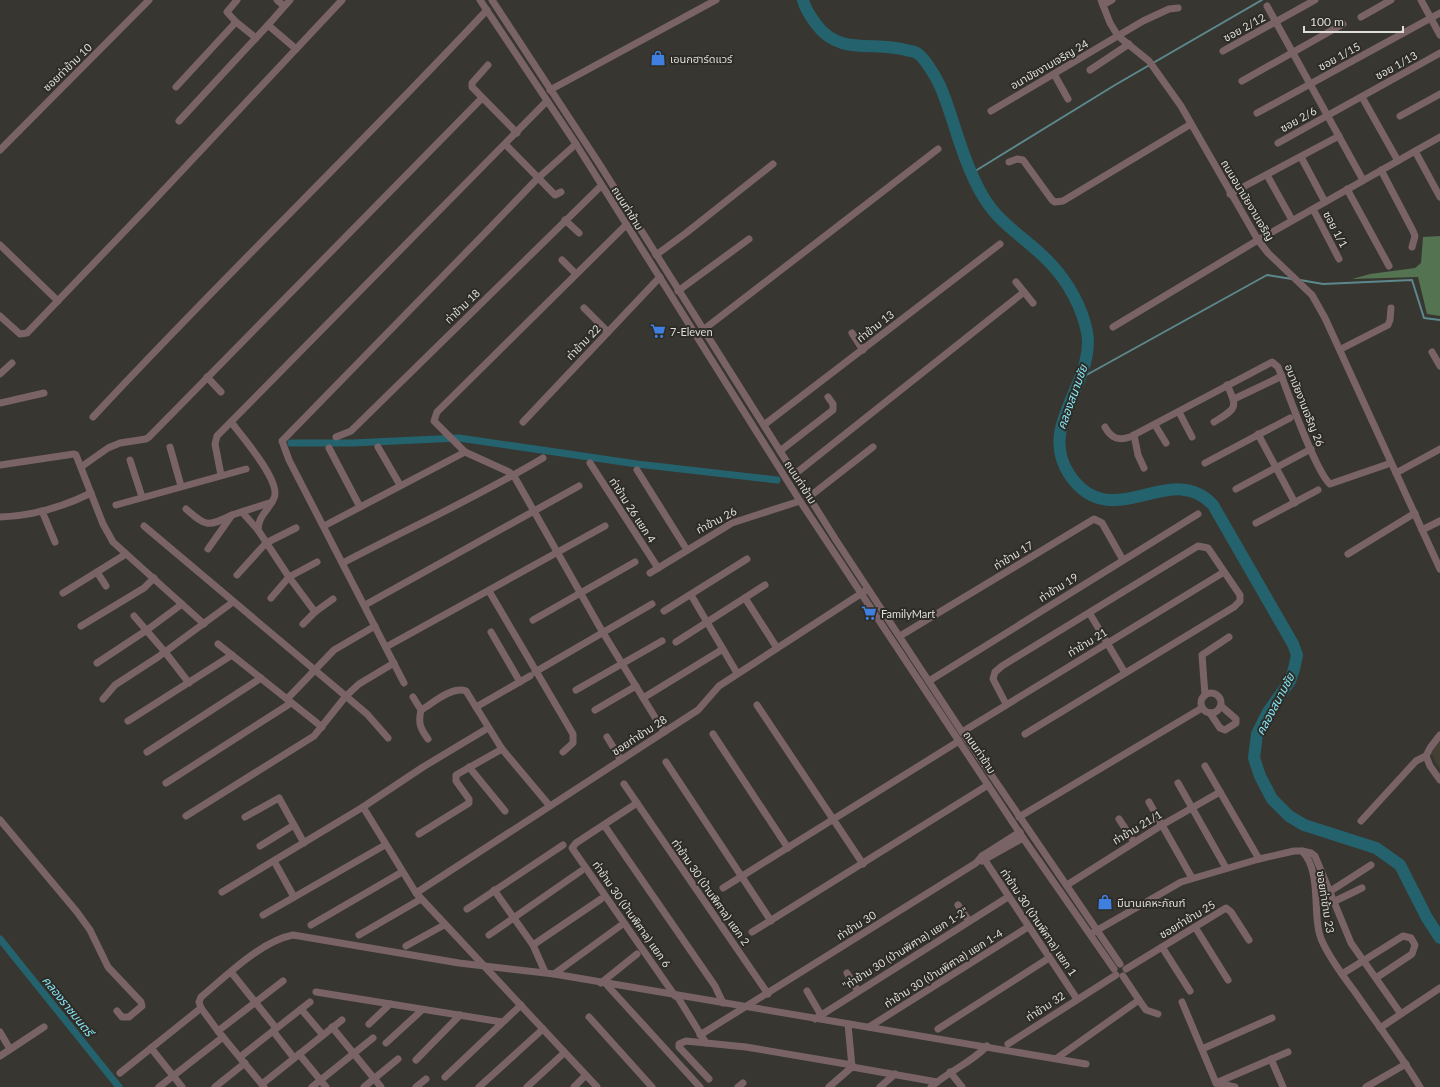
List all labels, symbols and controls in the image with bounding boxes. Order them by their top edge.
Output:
scale bar [1304,8,1403,34]
street label: ซอย 2/12 [1221,10,1267,44]
text: 100 m [1310,14,1344,29]
street label: อนามัยงามเจริญ 24 [1008,36,1091,92]
street label: ซอย 1/15 [1316,39,1362,73]
street label: ซอยท่าข้าม 10 [40,40,95,94]
street label: ซอย 1/13 [1373,48,1419,82]
shop icon: เอนกฮาร์ดแวร์ [649,49,667,67]
place label: เอนกฮาร์ดแวร์ [670,52,733,65]
street label: ซอย 2/6 [1278,104,1318,134]
street label: ถนนอนามัยงามเจริญ [1219,157,1277,243]
street label: ถนนท่าข้าม [610,184,646,232]
street label: ซอย 1/1 [1321,209,1351,249]
street label: ท่าข้าม 18 [442,286,482,326]
street label: ท่าข้าม 13 [854,307,896,345]
street label: ท่าข้าม 22 [563,322,603,362]
supermarket icon: 7-Eleven [649,322,667,340]
place label: 7-Eleven [670,325,713,338]
water label: คลองสนามชัย [1053,362,1091,431]
street label: อนามัยงามเจริญ 26 [1283,362,1327,448]
street label: ถนนท่าข้าม [782,458,820,506]
street label: ท่าข้าม 26 แยก 4 [607,475,659,546]
street label: ท่าข้าม 26 [694,504,738,536]
street label: ท่าข้าม 17 [991,538,1035,572]
street label: ท่าข้าม 19 [1036,570,1080,604]
supermarket icon: FamilyMart [860,604,878,622]
place label: FamilyMart [881,607,935,620]
street label: ท่าข้าม 21 [1065,625,1109,659]
water label: คลองสนามชัย [1252,670,1298,737]
street label: ซอยท่าข้าม 28 [609,712,669,758]
street label: ถนนท่าข้าม [961,728,999,776]
street label: ท่าข้าม 21/1 [1110,807,1164,847]
street label: ท่าข้าม 30 (บ้านพิศาล) แยก 2 [669,836,753,948]
street label: ท่าข้าม 30 (บ้านพิศาล) แยก 6 [590,858,674,970]
street label: ท่าข้าม 30 (บ้านพิศาล) แยก 1 [998,866,1080,978]
street label: ซอยท่าข้าม 23 [1315,870,1337,934]
shop icon: มีนานเคหะภัณฑ์ [1096,893,1114,911]
place label: มีนานเคหะภัณฑ์ [1117,896,1185,909]
street label: ซอยท่าข้าม 25 [1157,897,1217,941]
street label: "ท่าข้าม 30 (บ้านพิศาล) แยก 1-2" [840,904,970,992]
street label: ท่าข้าม 30 [834,908,879,942]
street label: ท่าข้าม 30 (บ้านพิศาล) แยก 1-4 [881,926,1005,1010]
water label: คลองราชมนตรี [39,973,98,1041]
street label: ท่าข้าม 32 [1023,989,1067,1023]

